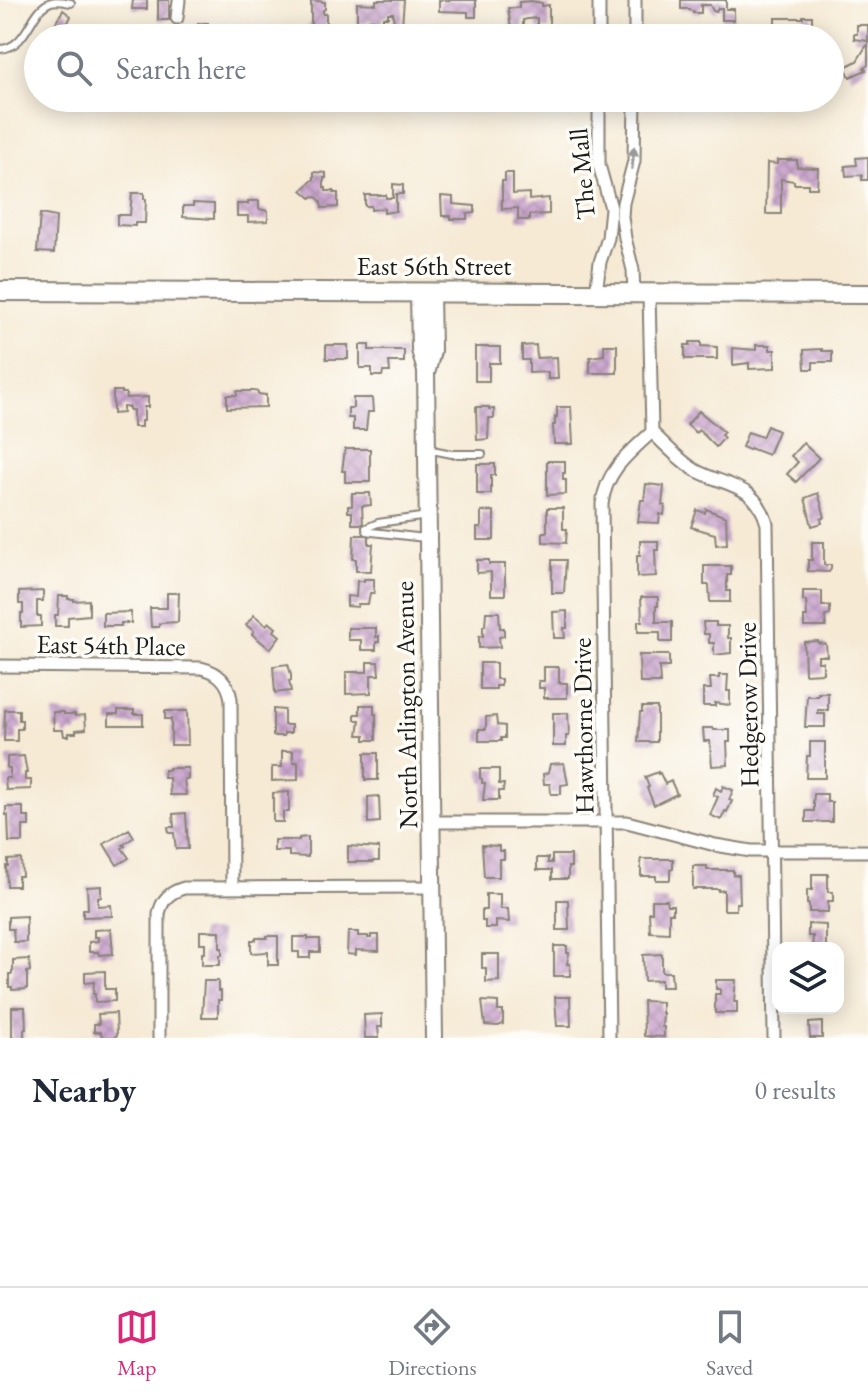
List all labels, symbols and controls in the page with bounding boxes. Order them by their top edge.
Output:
search box [24,24,844,112]
icon: search [52,46,96,90]
text: Search here [116,49,246,88]
street label: The Mall [561,127,603,221]
one-way arrow [627,145,640,170]
street label: East 56th Street [357,249,512,283]
street label: North Arlington Avenue [387,581,425,829]
street label: Hedgerow Drive [730,622,766,788]
street label: East 54th Place [36,627,186,663]
street label: Hawthorne Drive [564,637,602,815]
map controls [772,942,844,1014]
button: layers [772,942,844,1014]
text: Nearby [32,1068,136,1112]
text: 0 results [755,1073,836,1107]
tab: Map [115,1305,159,1382]
tab: Directions [388,1305,477,1382]
tab: Saved [706,1305,753,1382]

